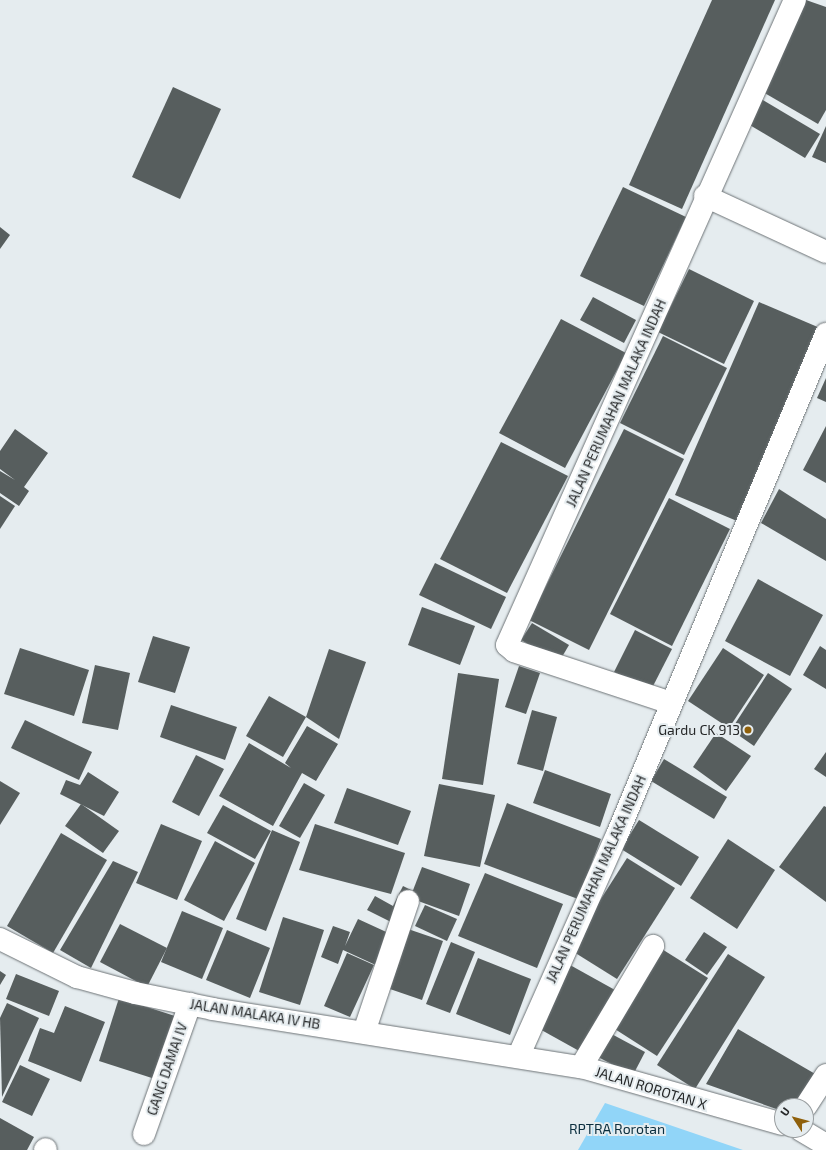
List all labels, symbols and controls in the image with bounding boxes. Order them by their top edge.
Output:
street label: JALAN PERUMAHAN MALAKA INDAH [562,296,670,510]
place label: Gardu CK 913 [658,722,740,738]
marker: Gardu CK 913 [743,725,753,735]
street label: JALAN PERUMAHAN MALAKA INDAH [542,772,650,986]
street label: JALAN MALAKA IV HB [188,995,322,1033]
street label: GANG DAMAI IV [143,1020,191,1118]
street label: JALAN ROROTAN X [593,1063,709,1113]
north arrow [774,1098,814,1138]
text: U [777,1104,792,1118]
park label: RPTRA Rorotan [569,1121,665,1137]

